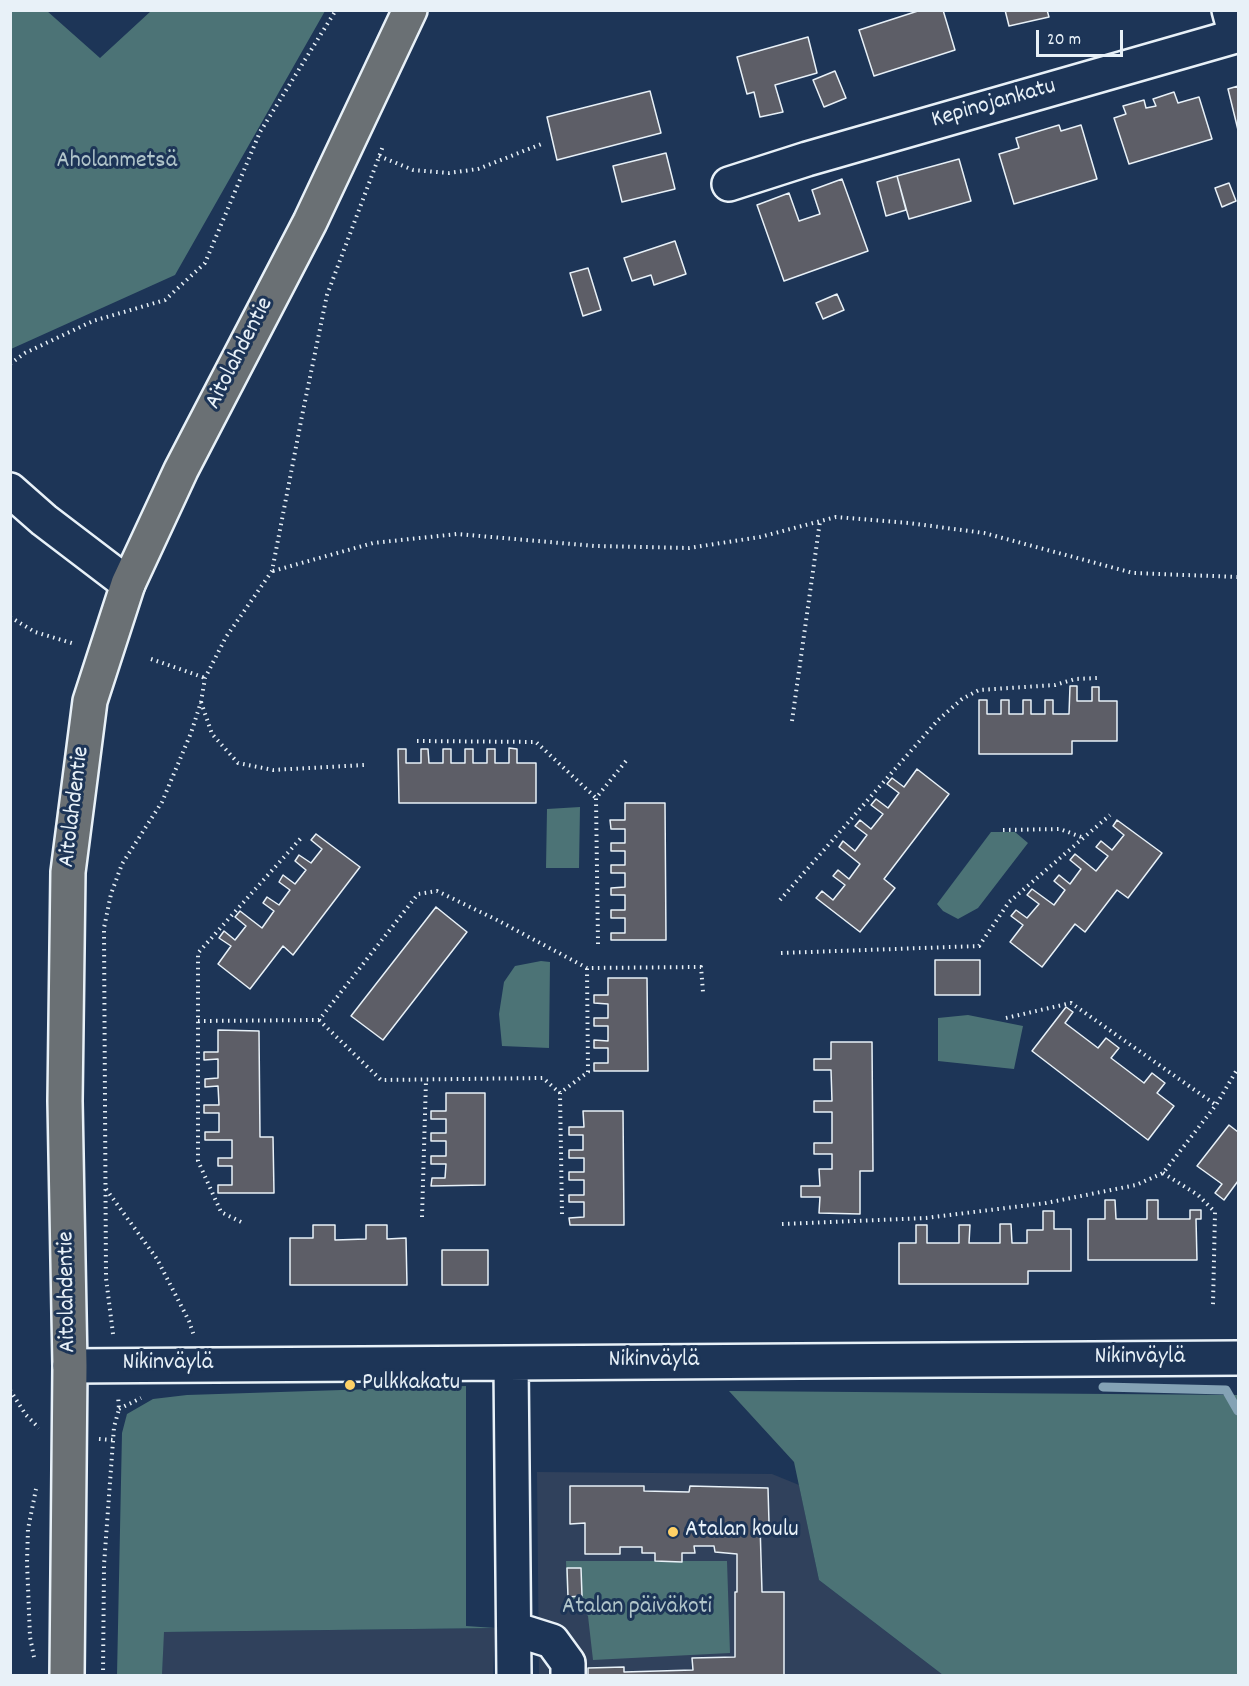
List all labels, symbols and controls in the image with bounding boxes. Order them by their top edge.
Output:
scale bar [1039,18,1126,56]
text: 20 m [1047,28,1081,53]
street label: Kepinojankatu [929,74,1059,136]
park label: Aholanmetsä [57,149,177,177]
street label: Aitolahdentie [201,293,281,415]
street label: Aitolahdentie [54,745,98,869]
street label: Aitolahdentie [54,1231,84,1353]
street label: Nikinväylä [1095,1345,1185,1373]
street label: Nikinväylä [609,1348,699,1376]
street label: Nikinväylä [123,1351,213,1379]
place label: Pulkkakatu [362,1371,460,1399]
marker: Pulkkakatu [343,1378,357,1392]
place label: Atalan koulu [685,1518,799,1546]
marker: Atalan koulu [666,1525,680,1539]
park label: Atalan päiväkoti [562,1595,712,1623]

